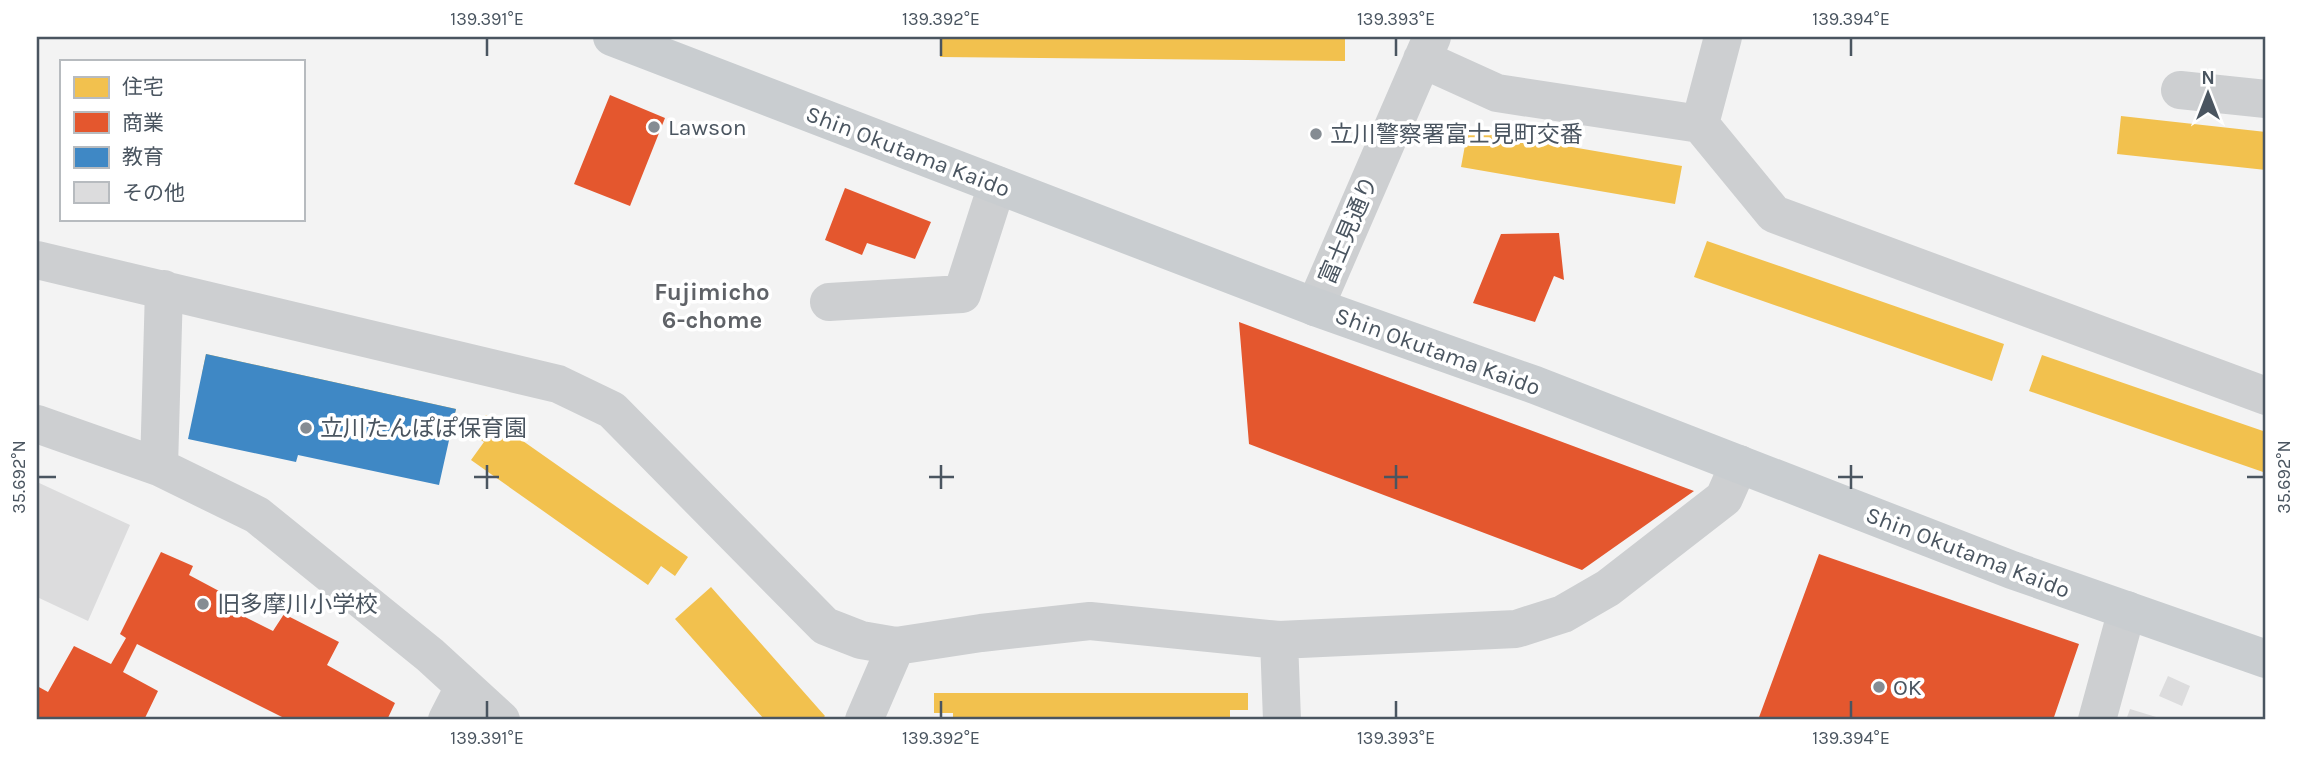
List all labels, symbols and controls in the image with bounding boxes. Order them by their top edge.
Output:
text: 139.391°E [450,8,524,30]
text: 139.392°E [902,8,980,30]
text: 139.393°E [1357,8,1435,30]
text: 139.394°E [1812,8,1890,30]
legend [60,60,304,220]
north arrow [2174,60,2244,130]
text: N [2201,67,2215,89]
text: 住宅 [122,75,164,99]
street label: Shin Okutama Kaido [802,100,1014,203]
text: 商業 [122,111,164,135]
place label: Lawson [668,114,747,141]
marker: Lawson [646,119,662,135]
place label: 立川警察署富士見町交番 [1330,121,1583,148]
marker: 立川警察署富士見町交番 [1308,126,1324,142]
text: 教育 [122,145,164,169]
street label: 富士見通り [1314,172,1383,288]
text: その他 [122,181,185,205]
district label: Fujimicho 6-chome [654,278,770,334]
street label: Shin Okutama Kaido [1332,302,1544,401]
place label: 立川たんぽぽ保育園 [320,415,527,442]
marker: 立川たんぽぽ保育園 [298,420,314,436]
text: 35.692°N [8,440,30,514]
text: 35.692°N [2273,440,2295,514]
street label: Shin Okutama Kaido [1862,501,2074,604]
place label: 旧多摩川小学校 [217,591,378,618]
marker: 旧多摩川小学校 [195,596,211,612]
place label: OK [1893,674,1922,701]
marker: OK [1871,679,1887,695]
text: 139.391°E [450,727,524,749]
text: 139.392°E [902,727,980,749]
text: 139.393°E [1357,727,1435,749]
text: 139.394°E [1812,727,1890,749]

